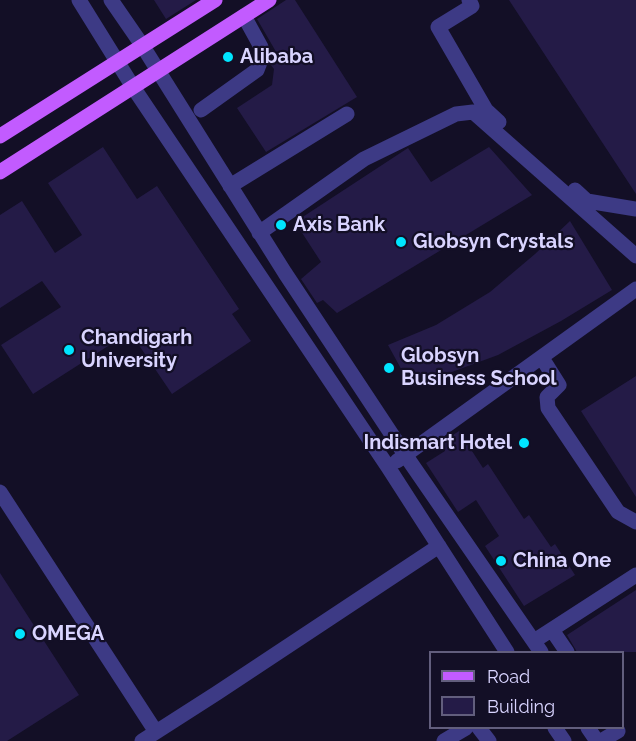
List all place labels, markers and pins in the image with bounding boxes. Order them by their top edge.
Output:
place label: Alibaba [240,45,313,69]
marker: Alibaba [221,50,235,64]
place label: Axis Bank [293,213,385,237]
marker: Axis Bank [274,218,288,232]
place label: Globsyn Crystals [413,230,574,254]
marker: Globsyn Crystals [394,235,408,249]
place label: Chandigarh University [81,326,192,373]
marker: Chandigarh University [62,343,76,357]
place label: Globsyn Business School [401,344,557,391]
marker: Globsyn Business School [382,361,396,375]
place label: Indismart Hotel [363,431,512,455]
marker: Indismart Hotel [517,436,531,450]
place label: China One [513,549,611,573]
marker: China One [494,554,508,568]
place label: OMEGA [32,622,104,646]
marker: OMEGA [13,627,27,641]

